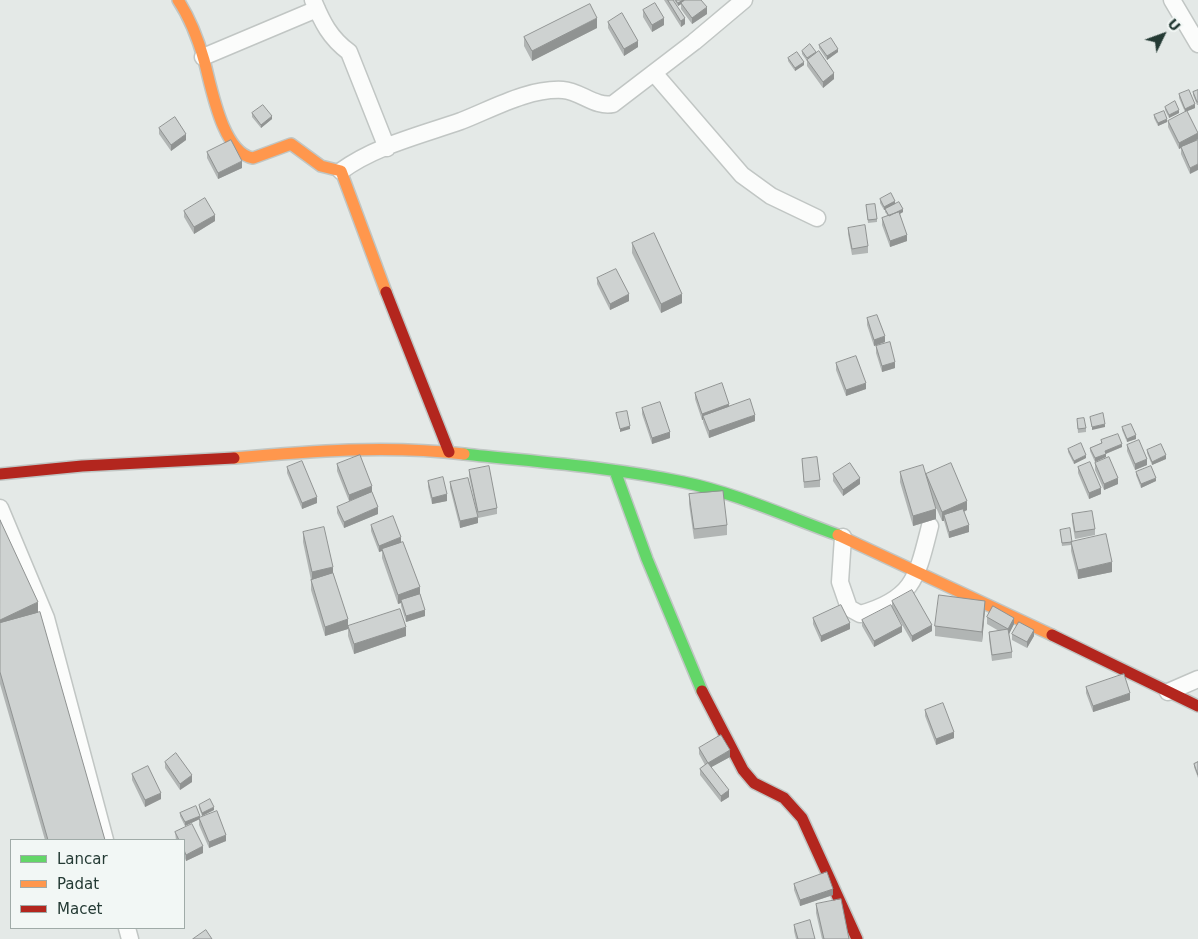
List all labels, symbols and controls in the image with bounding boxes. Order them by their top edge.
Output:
north arrow [1138,10,1188,60]
text: U [1164,15,1184,35]
legend [10,839,185,929]
text: Lancar [57,850,108,868]
text: Padat [57,875,99,893]
text: Macet [57,900,103,918]

